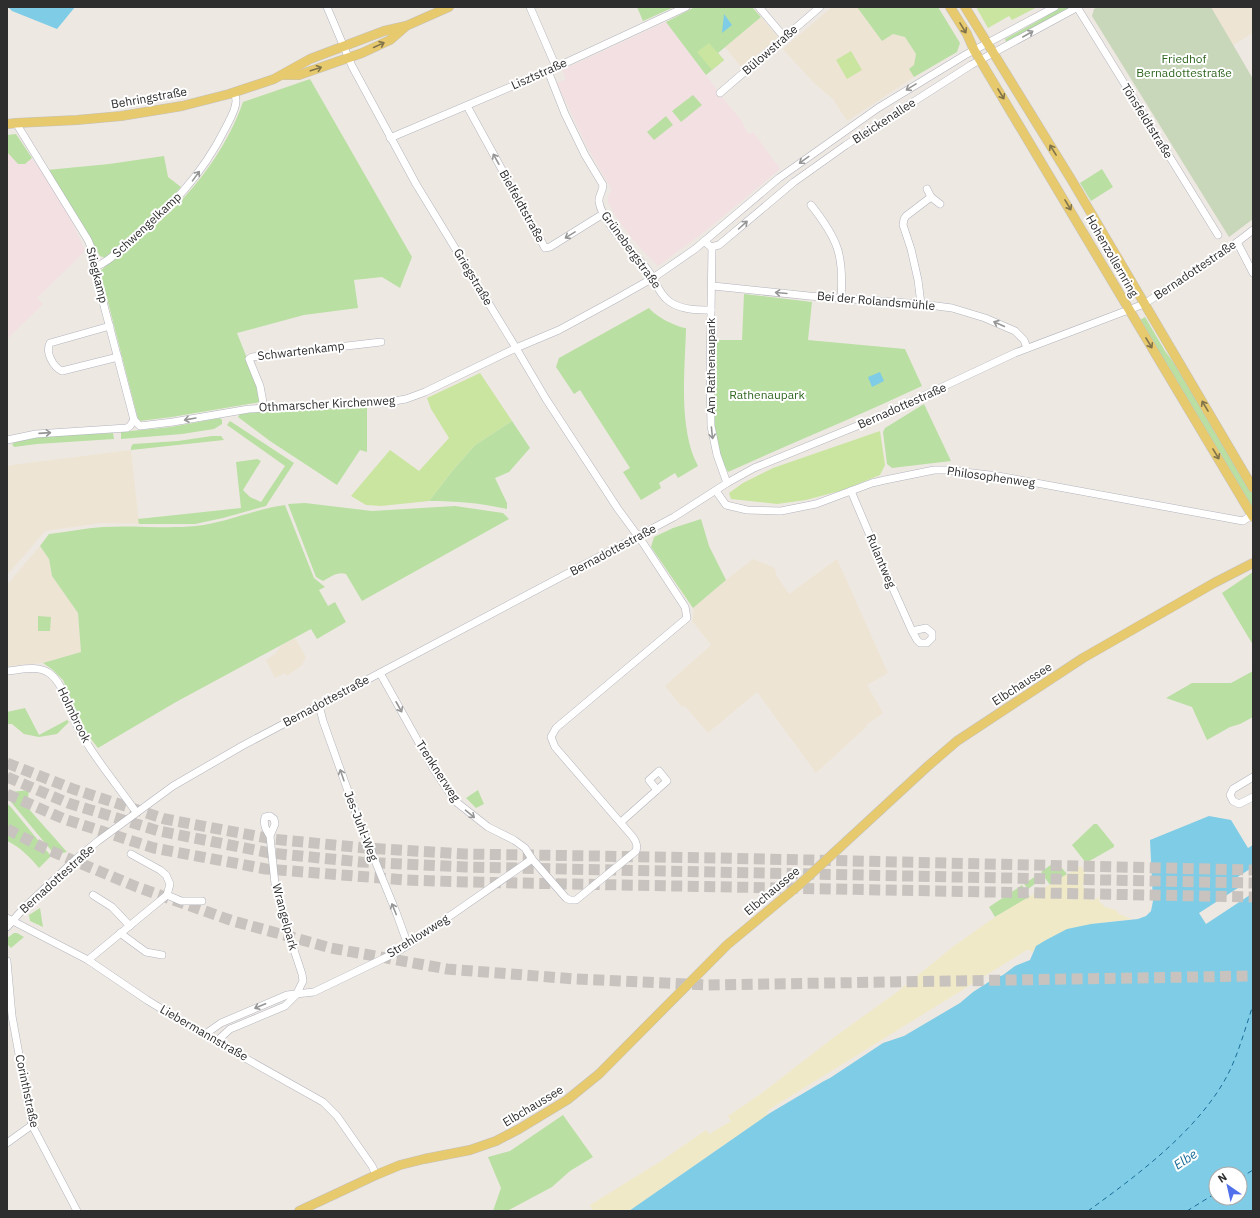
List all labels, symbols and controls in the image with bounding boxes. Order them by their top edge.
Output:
street label: Bülowstraße [739,21,801,78]
one-way arrow [960,22,968,34]
one-way arrow [1022,30,1034,38]
one-way arrow [373,41,385,49]
park label: Friedhof Bernadottestraße [1136,51,1232,80]
street label: Lisztstraße [509,54,569,93]
one-way arrow [309,65,322,72]
street label: Tönsfeldtstraße [1118,81,1177,161]
street label: Behringstraße [110,83,188,112]
one-way arrow [905,84,917,92]
one-way arrow [997,88,1005,100]
street label: Bleickenallee [849,94,918,147]
one-way arrow [1048,144,1056,156]
one-way arrow [492,153,500,165]
one-way arrow [798,156,809,164]
street label: Bielfeldtstraße [496,167,549,245]
one-way arrow [192,171,200,182]
street label: Schwengelkamp [109,189,184,260]
one-way arrow [1064,199,1072,211]
street label: Grünebergstraße [598,208,665,292]
street label: Hohenzollernring [1083,212,1142,300]
one-way arrow [738,220,748,229]
one-way arrow [564,231,576,239]
street label: Bernadottestraße [1151,236,1239,303]
street label: Stiegkamp [83,245,112,304]
street label: Griegstraße [451,246,496,308]
street label: Bei der Rolandsmühle [816,288,936,313]
one-way arrow [775,289,788,297]
street label: Am Rathenaupark [703,317,718,414]
one-way arrow [993,320,1005,327]
one-way arrow [1146,337,1154,349]
street label: Schwartenkamp [257,338,345,363]
street label: Bernadottestraße [855,379,949,432]
park label: Rathenaupark [729,387,806,402]
street label: Othmarscher Kirchenweg [258,392,396,415]
one-way arrow [1200,400,1208,412]
one-way arrow [184,415,197,423]
one-way arrow [708,426,716,439]
one-way arrow [38,430,51,437]
one-way arrow [1212,448,1220,460]
street label: Philosophenweg [946,463,1037,490]
street label: Bernadottestraße [567,520,659,579]
street label: Rulantweg [863,532,900,591]
street label: Elbchaussee [989,659,1055,708]
street label: Bernadottestraße [280,671,372,730]
street label: Holmbrook [55,685,95,746]
one-way arrow [395,701,403,713]
street label: Trenknerweg [413,737,464,805]
one-way arrow [338,768,345,781]
street label: Jes-Juhl-Weg [341,789,382,864]
one-way arrow [465,810,476,819]
street label: Bernadottestraße [16,841,98,916]
street label: Elbchaussee [741,863,803,918]
street label: Wrangelpark [269,882,302,952]
one-way arrow [390,903,398,915]
street label: Strehlowweg [384,910,452,961]
street label: Liebermannstraße [158,1001,251,1064]
one-way arrow [254,1003,266,1011]
street label: Corinthstraße [12,1053,43,1129]
street label: Elbchaussee [500,1081,566,1130]
water label: Elbe [1170,1145,1201,1173]
north arrow [1208,1166,1248,1206]
text: N [1215,1170,1230,1186]

